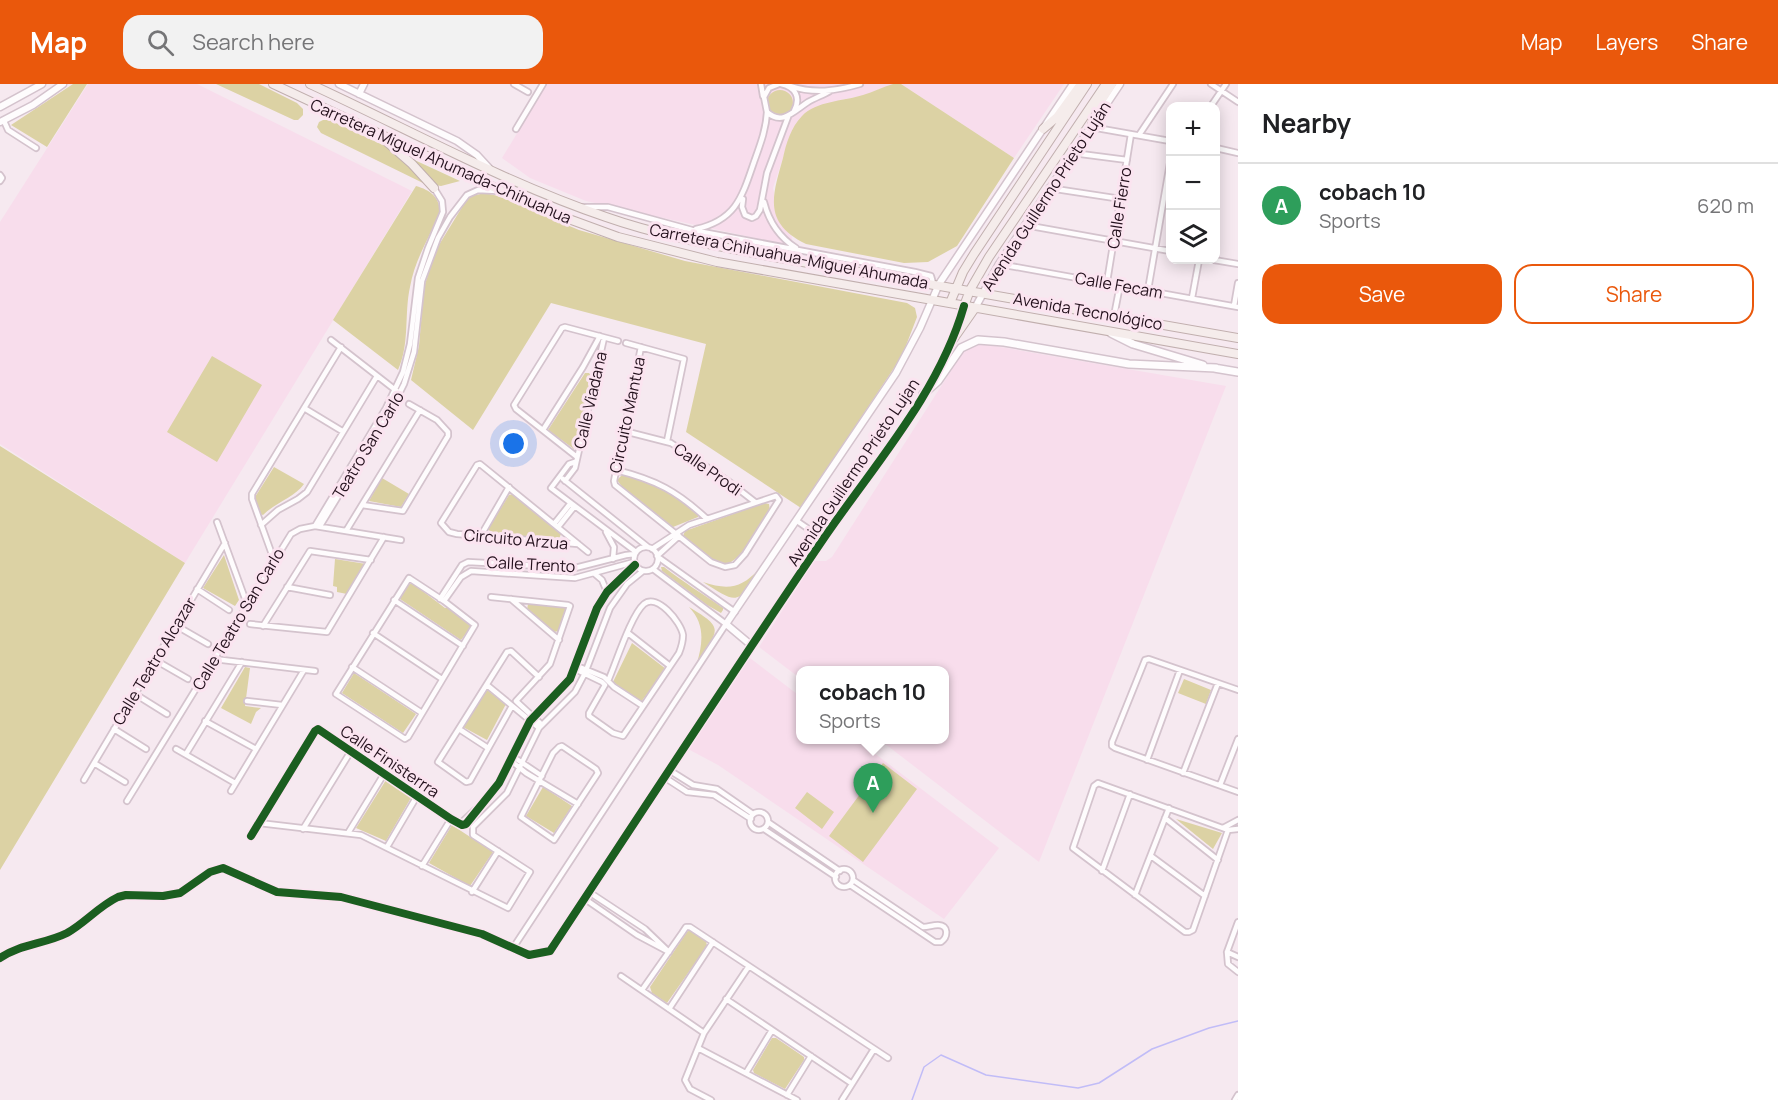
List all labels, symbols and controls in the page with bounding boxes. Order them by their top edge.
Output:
search box [123,15,543,69]
text: Map [30,23,87,61]
icon: search [144,26,177,59]
text: Search here [192,27,315,57]
text: Map [1521,28,1562,56]
text: Layers [1595,28,1658,56]
text: Share [1691,28,1748,56]
street label: Carretera Miguel Ahumada-Chihuahua [307,93,575,229]
street label: Avenida Guillermo Prieto Luján [976,97,1116,295]
map controls [1166,102,1220,264]
button: + [1166,102,1220,156]
text: Nearby [1262,105,1351,141]
button: − [1166,156,1220,210]
street label: Calle Fierro [1102,166,1136,250]
text: cobach 10 [1319,177,1426,207]
text: A [1275,192,1288,219]
text: 620 m [1697,192,1754,219]
text: Sports [1319,207,1381,234]
button: layers [1166,210,1220,264]
street label: Carretera Chihuahua-Miguel Ahumada [648,218,930,294]
button: Save [1262,264,1502,324]
button: Share [1514,264,1754,324]
street label: Calle Fecam [1073,266,1165,304]
street label: Avenida Tecnológico [1012,287,1164,335]
street label: Calle Viadana [568,349,612,451]
street label: Circuito Mantua [604,355,650,475]
street label: Avenida Guillermo Prieto Lujan [782,374,924,570]
street label: Teatro San Carlo [327,387,409,503]
your location [499,429,528,458]
street label: Calle Prodi [670,438,746,500]
street label: Circuito Arzua [463,523,569,555]
street label: Calle Teatro San Carlo [187,544,289,694]
street label: Calle Trento [486,551,576,577]
street label: Calle Teatro Alcazar [107,593,201,729]
popup [796,666,949,744]
text: cobach 10 [819,677,926,707]
text: Sports [819,707,881,734]
street label: Calle Finisterrra [336,720,444,802]
pin: A [854,764,892,813]

